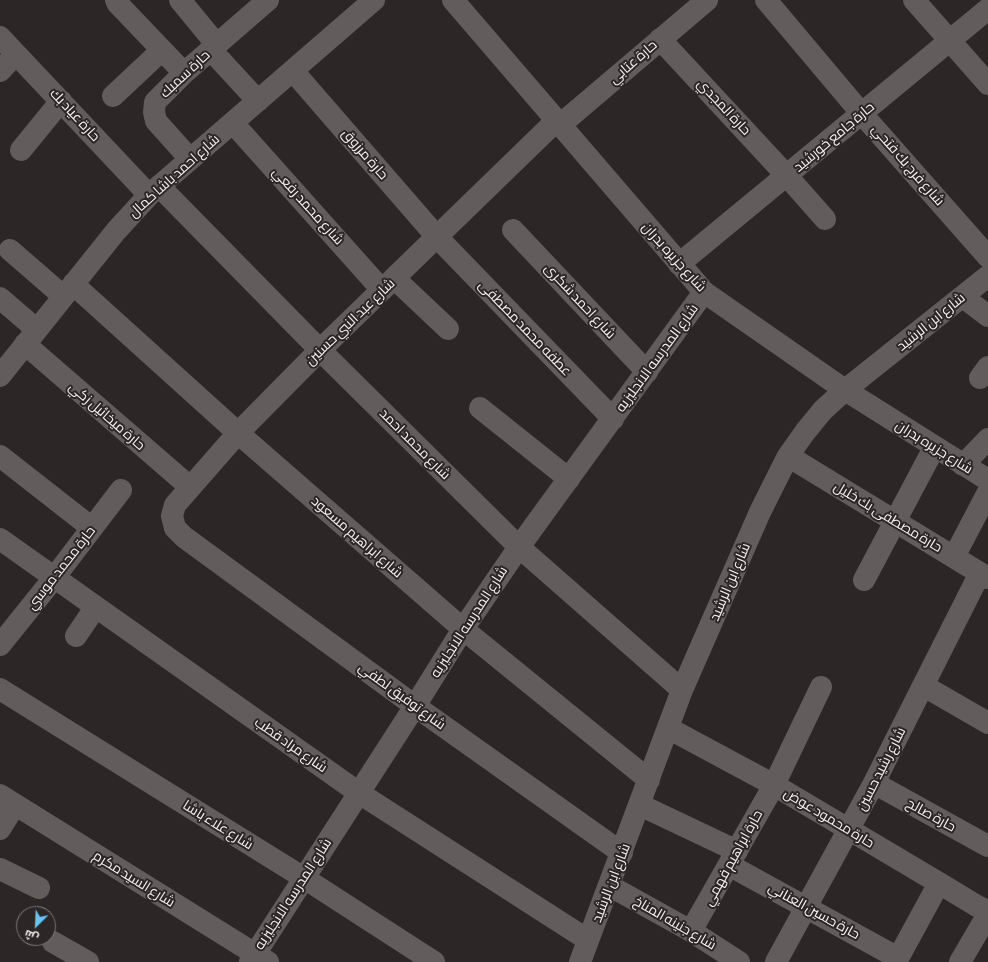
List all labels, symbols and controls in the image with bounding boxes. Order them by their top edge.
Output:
street label: حارة عتابي [605,37,661,87]
street label: حارة سمبك [157,47,213,101]
street label: حارة المجدي [694,75,754,139]
street label: حارة عياد بك [46,85,104,145]
street label: حارة جامع خورشيد [790,98,878,176]
street label: شارع فرج بك فتحي [868,121,948,209]
street label: حارة مرزوق [338,125,392,183]
street label: شارع احمد باشا كمال [125,131,223,221]
street label: شارع محمد رفعي [269,164,347,248]
street label: شارع جزيره بدران [638,219,710,295]
street label: شارع احمد شكرى [541,260,619,342]
street label: شارع عبد النبي حسنين [302,275,398,369]
street label: عطفه محمد مصطفى [475,277,575,379]
street label: شارع ابن الرشيد [893,289,969,355]
street label: شارع المدرسه الانجليزيه [612,301,702,415]
street label: حارة ميخائيل زكي [65,378,149,454]
street label: شارع محمد احمد [376,405,454,483]
street label: شارع جزيره بدران [892,417,976,477]
street label: حارة مصطفى بك خليل [831,478,945,556]
street label: شارع ابراهيم مسعود [308,493,406,581]
street label: حارة محمد موسي [23,523,99,613]
street label: شارع ابن الرشيد [706,540,754,624]
street label: شارع المدرسه الانجليزيه [427,563,511,681]
street label: شارع توفيق لطفي [355,659,449,733]
street label: شارع مراد قطب [251,714,331,776]
street label: شارع رشيد حسين [853,724,909,814]
street label: حارة محمود عوض [781,784,877,852]
street label: حارة صالح [903,795,959,835]
street label: شارع علاء باشا [180,797,256,853]
street label: حارة ابراهيم فهمي [700,807,766,909]
street label: شارع المدرسه الانجليزيه [251,835,335,953]
street label: شارع ابن الرشيد [588,841,634,925]
street label: شارع السيد مكرم [90,847,178,911]
street label: حارة حسين العناني [765,879,863,943]
street label: شارع جنينه المناخ [631,893,719,953]
north arrow [16,906,56,946]
text: ش [23,928,40,944]

